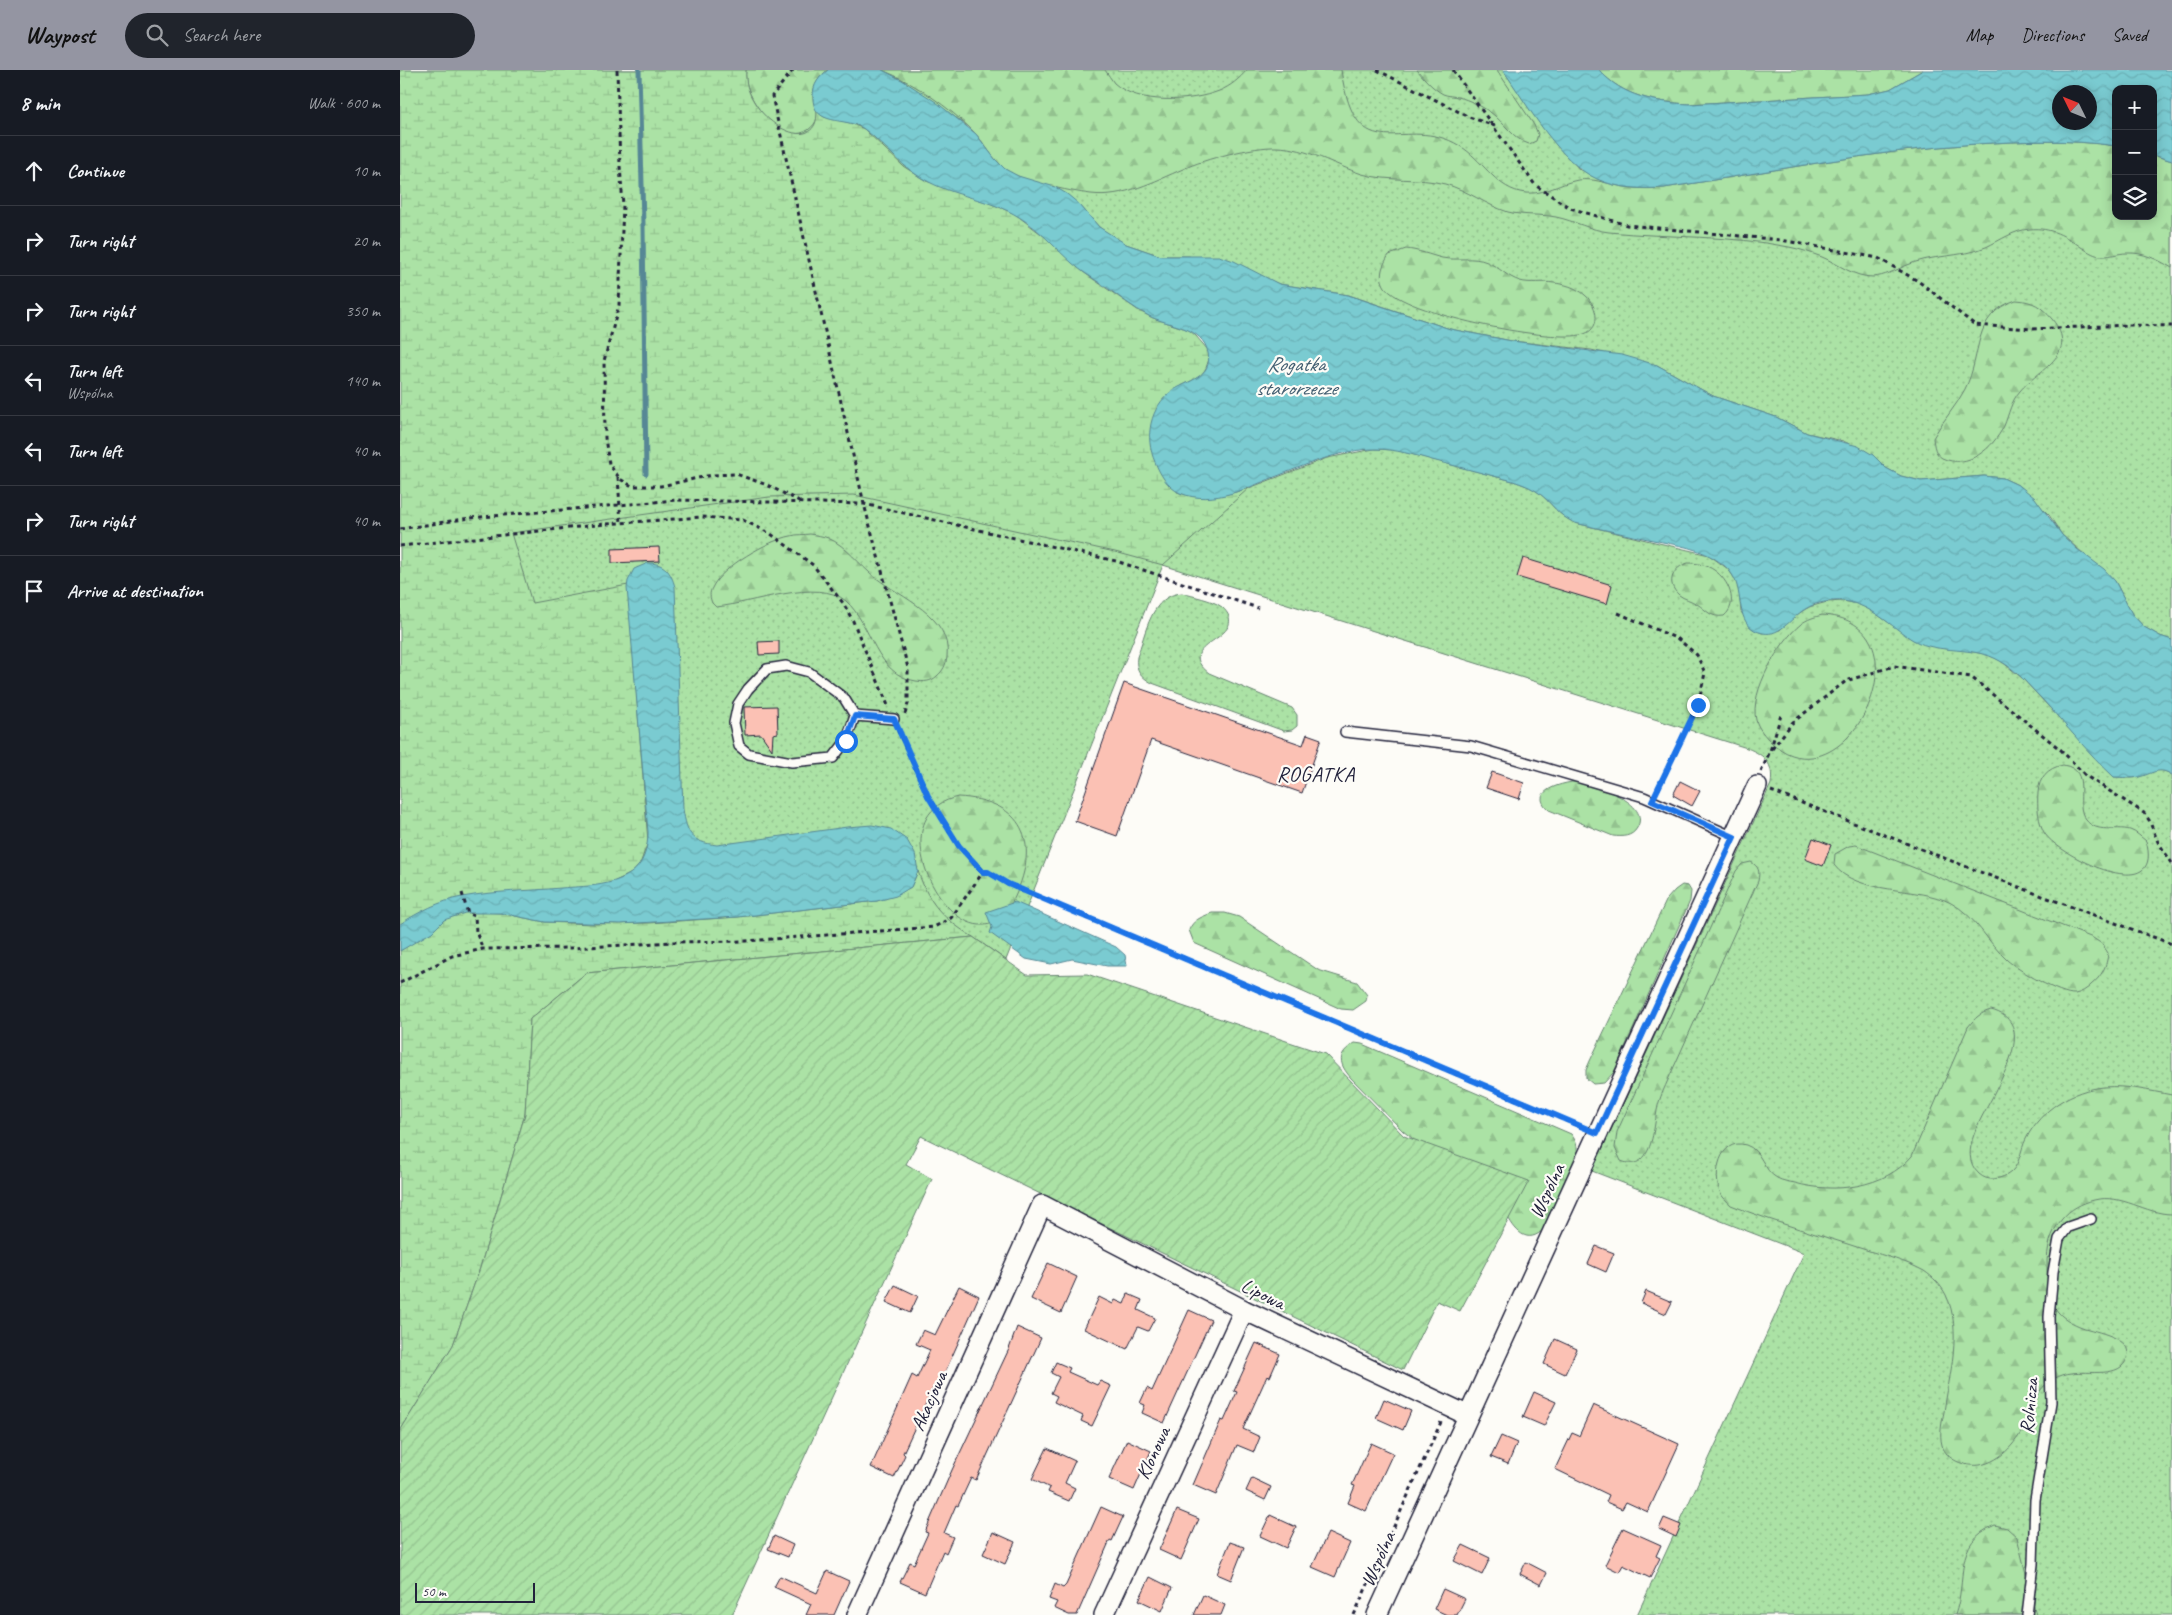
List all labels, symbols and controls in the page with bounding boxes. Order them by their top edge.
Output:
search box [125,13,475,58]
text: Waypost [25,20,95,50]
icon: search [143,21,171,49]
text: Search here [183,23,260,47]
text: Map [1966,24,1993,46]
text: Directions [2021,24,2084,46]
text: Saved [2112,24,2147,46]
north arrow [2052,85,2097,130]
map controls [2112,85,2157,220]
button: + [2112,85,2157,130]
text: 8 min [20,90,60,116]
text: Walk · 600 m [308,93,380,113]
button: − [2112,130,2157,175]
icon: ahead [20,157,48,185]
text: Continue [67,159,124,183]
text: 10 m [353,161,380,181]
button: layers [2112,175,2157,220]
icon: right [20,227,48,255]
text: Turn right [67,229,134,253]
text: 20 m [353,231,380,251]
icon: right [20,297,48,325]
text: Turn right [67,299,134,323]
text: 350 m [346,301,380,321]
water label: Rogatka starorzecze [1256,351,1339,401]
text: Turn left [67,359,122,383]
icon: left [20,367,48,395]
text: 140 m [346,371,380,391]
text: Wspólna [67,383,113,403]
icon: left [20,437,48,465]
text: Turn left [67,439,122,463]
text: 40 m [353,441,380,461]
icon: right [20,507,48,535]
text: Turn right [67,509,134,533]
text: 40 m [353,511,380,531]
icon: arrive [20,577,48,605]
text: Arrive at destination [67,579,203,603]
route end [1687,694,1710,717]
route start [835,730,858,753]
district label: ROGATKA [1277,761,1356,787]
street label: Wspólna [1524,1159,1571,1222]
street label: Lipowa [1237,1273,1291,1316]
street label: Akacjowa [905,1366,954,1435]
street label: Rolnicza [2014,1375,2044,1435]
street label: Klonowa [1130,1421,1177,1483]
street label: Wspólna [1355,1527,1402,1590]
scale bar [415,1580,535,1603]
text: 50 m [422,1583,446,1600]

